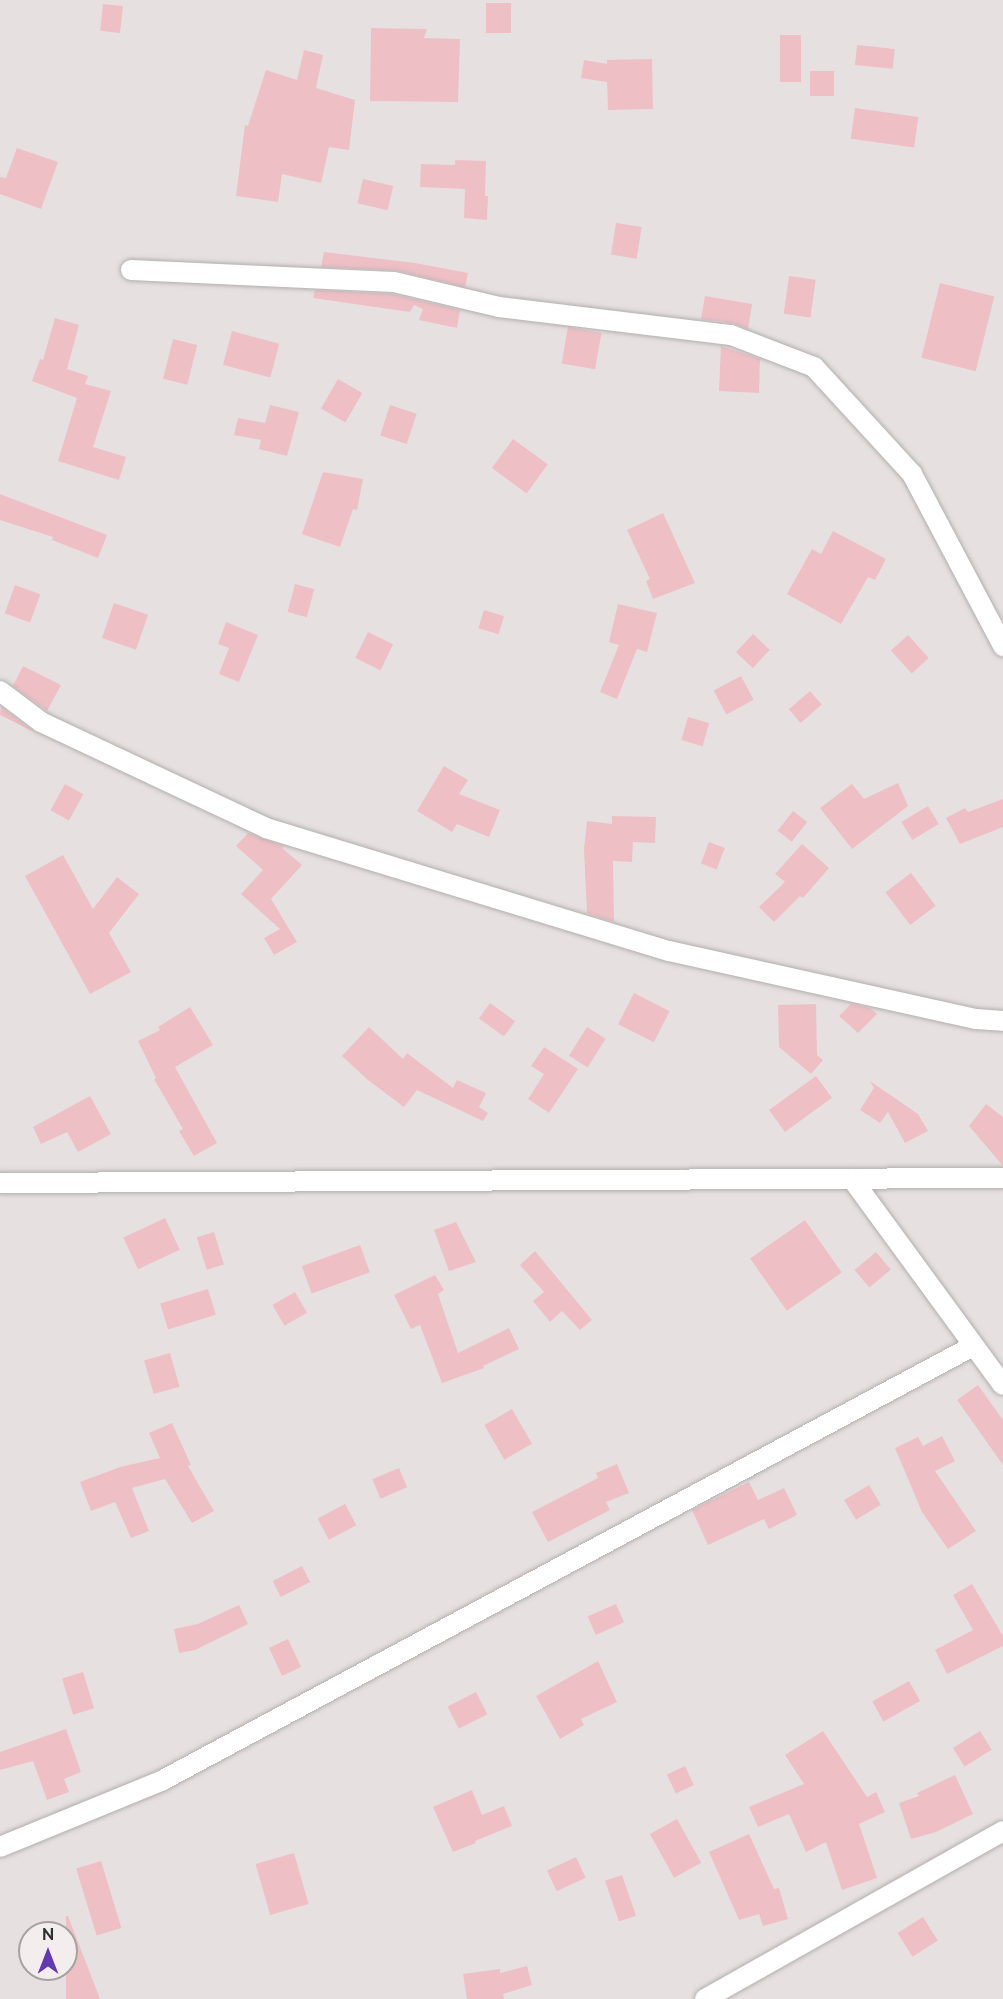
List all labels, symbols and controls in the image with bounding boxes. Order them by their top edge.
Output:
north arrow [18,1921,78,1981]
text: N [42,1925,54,1944]

